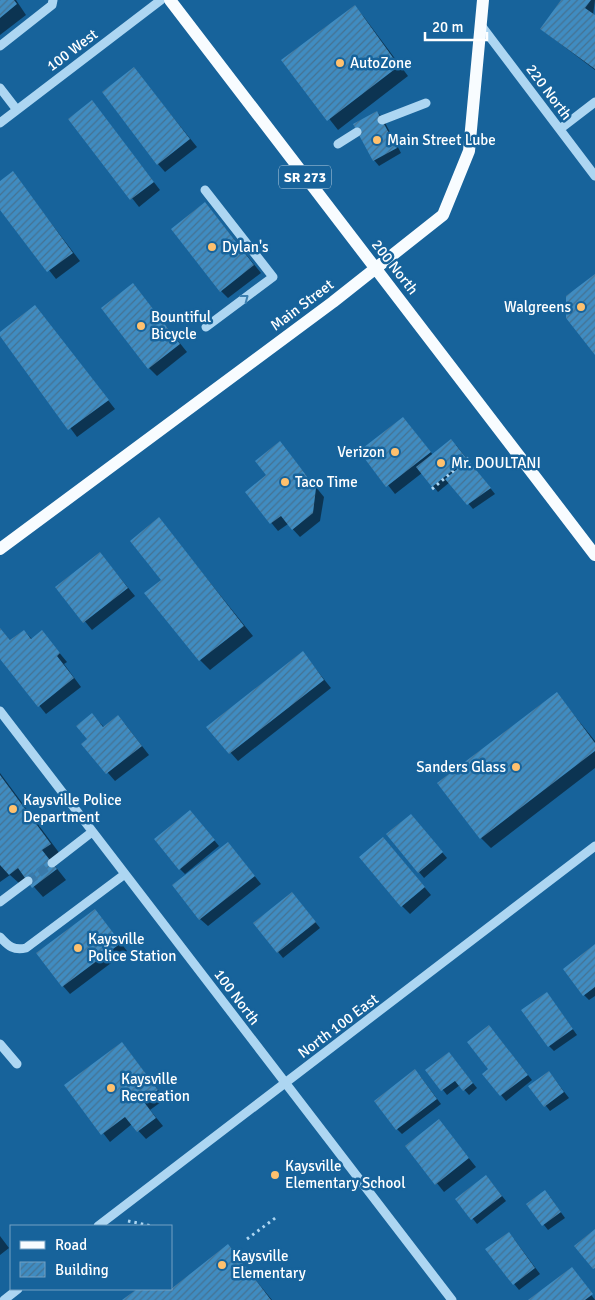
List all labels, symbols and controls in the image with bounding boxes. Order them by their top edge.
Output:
scale bar [425,10,488,42]
text: 20 m [432,18,463,36]
street label: 100 West [43,25,101,75]
place label: AutoZone [350,54,412,72]
marker: AutoZone [334,57,346,69]
street label: 220 North [522,61,576,123]
place label: Main Street Lube [387,131,496,149]
marker: Main Street Lube [371,134,383,146]
road number: SR 273 [279,166,331,188]
street label: 200 North [368,236,422,298]
place label: Dylan's [222,238,269,256]
marker: Dylan's [206,241,218,253]
street label: Main Street [267,275,337,335]
one-way arrow [239,295,248,303]
place label: Walgreens [504,298,571,316]
marker: Walgreens [575,301,587,313]
place label: Bountiful Bicycle [151,308,211,343]
marker: Bountiful Bicycle [135,320,147,332]
place label: Verizon [337,443,385,461]
marker: Verizon [389,446,401,458]
place label: Mr. DOULTANI [451,454,541,472]
marker: Mr. DOULTANI [435,457,447,469]
place label: Taco Time [295,473,358,491]
marker: Taco Time [279,476,291,488]
place label: Sanders Glass [416,758,506,776]
marker: Sanders Glass [510,761,522,773]
place label: Kaysville Police Department [23,791,122,826]
marker: Kaysville Police Department [7,803,19,815]
place label: Kaysville Police Station [88,930,177,965]
marker: Kaysville Police Station [72,942,84,954]
street label: 100 North [210,966,264,1028]
street label: North 100 East [294,990,382,1062]
place label: Kaysville Recreation [121,1070,190,1105]
marker: Kaysville Recreation [105,1082,117,1094]
place label: Kaysville Elementary School [285,1157,406,1192]
marker: Kaysville Elementary School [269,1169,281,1181]
legend [10,1225,172,1290]
text: Road [55,1236,87,1254]
place label: Kaysville Elementary [232,1247,306,1282]
marker: Kaysville Elementary [216,1259,228,1271]
text: Building [55,1261,109,1279]

